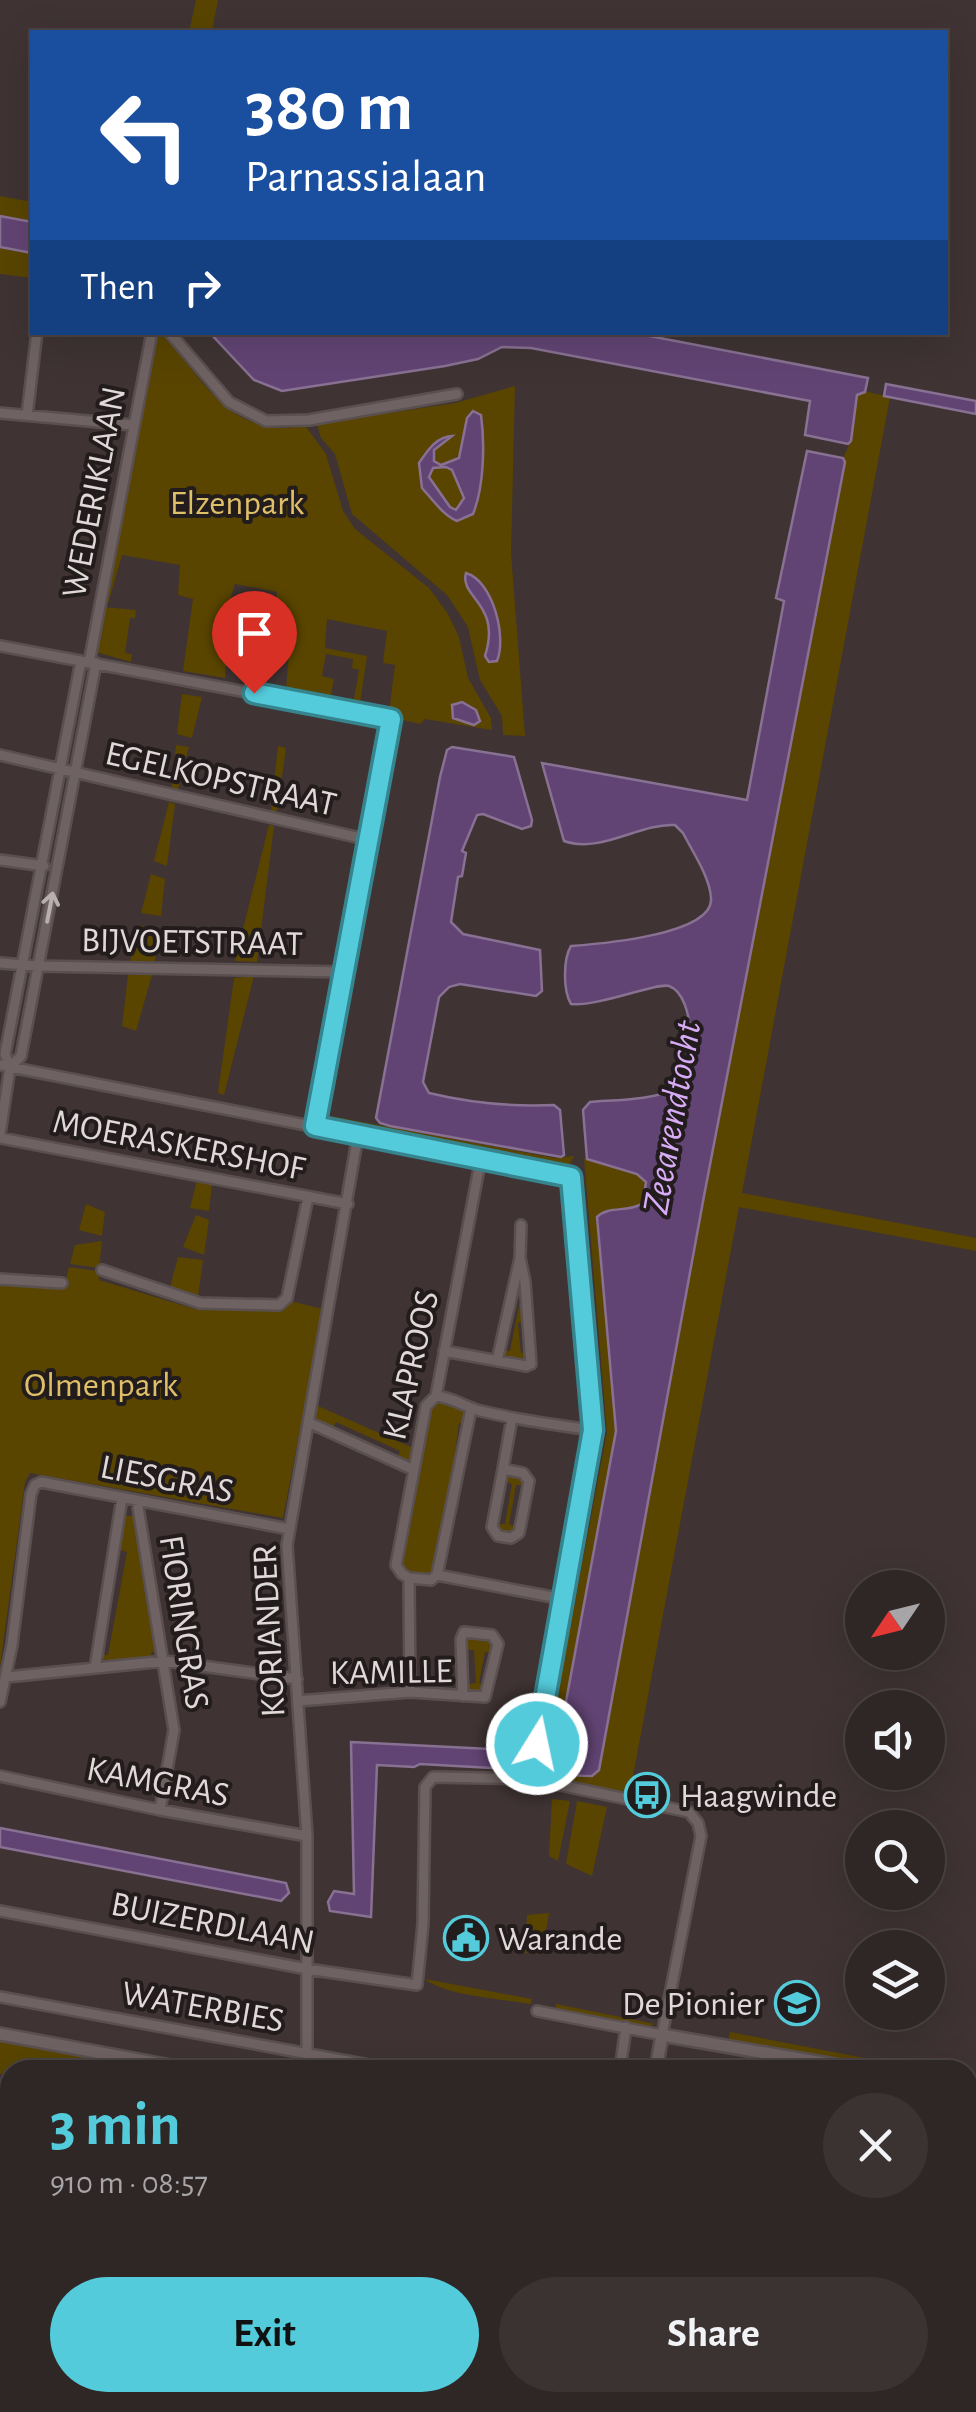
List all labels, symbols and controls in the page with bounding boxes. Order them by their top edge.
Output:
icon: left [80,70,210,200]
text: 380 m [245,73,413,143]
text: Parnassialaan [245,155,487,200]
icon: right [175,260,230,315]
text: Then [80,269,155,307]
street label: WEDERIKLAAN [57,384,132,601]
park label: Elzenpark [170,486,304,521]
pin [212,591,297,694]
icon: arrive [227,606,282,661]
street label: EGELKOPSTRAAT [102,736,339,823]
one-way arrow [41,891,60,924]
street label: BIJVOETSTRAAT [81,923,303,962]
water label: Zeearendtocht [637,1017,709,1217]
street label: MOERASKERSHOF [50,1104,308,1187]
street label: KLAPROOS [377,1287,446,1443]
park label: Olmenpark [24,1368,178,1403]
street label: LIESGRAS [97,1449,236,1509]
street label: FIORINGRAS [153,1533,215,1712]
street label: KORIANDER [248,1544,291,1718]
north arrow [845,1570,945,1670]
map controls [845,1570,945,2030]
street label: KAMILLE [330,1654,453,1691]
button: sound [845,1690,945,1790]
position arrow [485,1692,589,1796]
street label: KAMGRAS [84,1752,232,1813]
bus stop icon: Haagwinde [624,1772,670,1818]
place label: Haagwinde [680,1779,837,1814]
button: search [845,1810,945,1910]
street label: BUIZERDLAAN [108,1887,317,1960]
public building icon: Warande [443,1915,489,1961]
place label: Warande [498,1922,622,1957]
button: layers [845,1930,945,2030]
street label: WATERBIES [119,1976,286,2039]
school or university icon: De Pionier [774,1980,820,2026]
place label: De Pionier [622,1987,765,2022]
button: close [823,2093,928,2198]
text: 3 min [50,2096,181,2156]
text: 910 m · 08:57 [50,2167,208,2199]
button: Exit [50,2277,479,2392]
button: Share [499,2277,928,2392]

